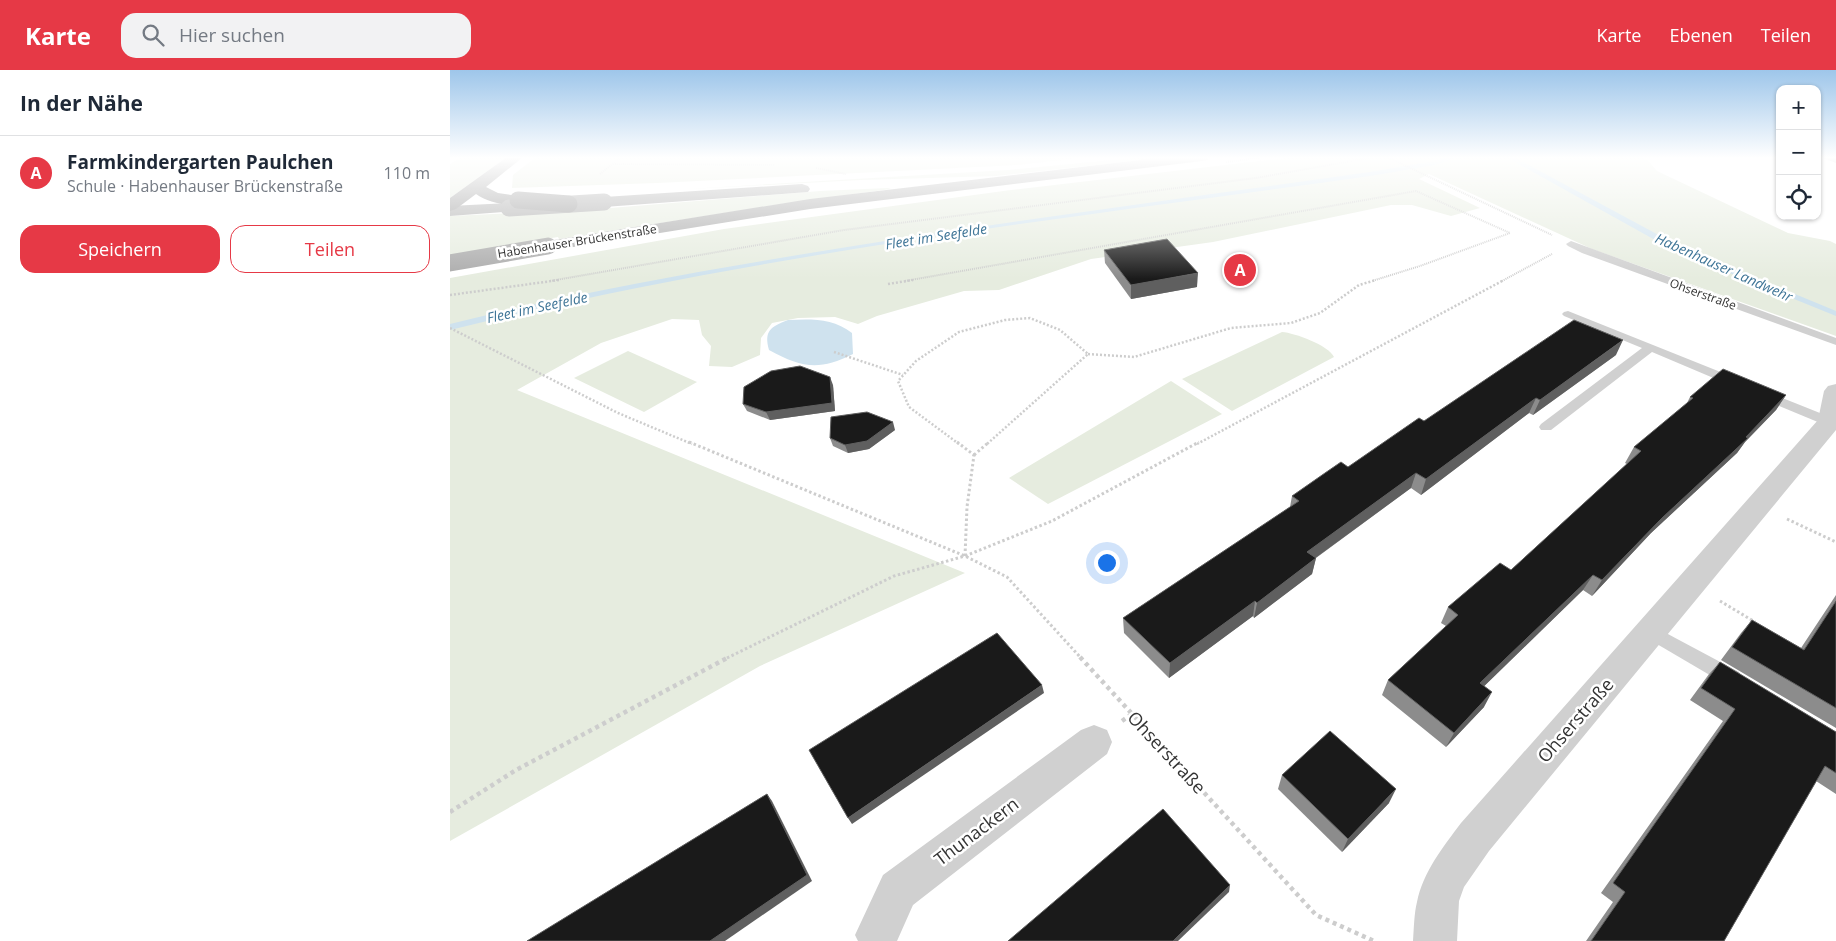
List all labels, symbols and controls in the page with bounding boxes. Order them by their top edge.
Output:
search box [121,13,471,58]
text: Karte [25,19,91,52]
icon: search [139,21,167,49]
text: Hier suchen [179,22,285,48]
text: Karte [1597,23,1641,47]
text: Ebenen [1669,23,1733,47]
text: Teilen [1761,23,1811,47]
map controls [1776,85,1821,220]
button: + [1776,85,1821,130]
text: In der Nähe [20,89,143,117]
button: − [1776,130,1821,175]
text: Farmkindergarten Paulchen [67,149,334,175]
text: A [30,162,42,184]
text: 110 m [384,162,430,184]
text: Schule · Habenhauser Brückenstraße [67,175,343,197]
button: locate [1776,175,1821,220]
water label: Fleet im Seefelde [884,219,988,253]
street label: Habenhauser Brückenstraße [496,220,658,262]
button: Speichern [20,225,220,273]
button: Teilen [230,225,430,273]
water label: Habenhauser Landwehr [1652,228,1796,306]
pin: A [1224,251,1256,289]
street label: Ohserstraße [1667,274,1739,314]
water label: Fleet im Seefelde [485,287,589,327]
your location [1094,550,1120,576]
street label: Ohserstraße [1532,673,1618,767]
street label: Ohserstraße [1123,706,1211,798]
street label: Thunackern [929,791,1023,871]

